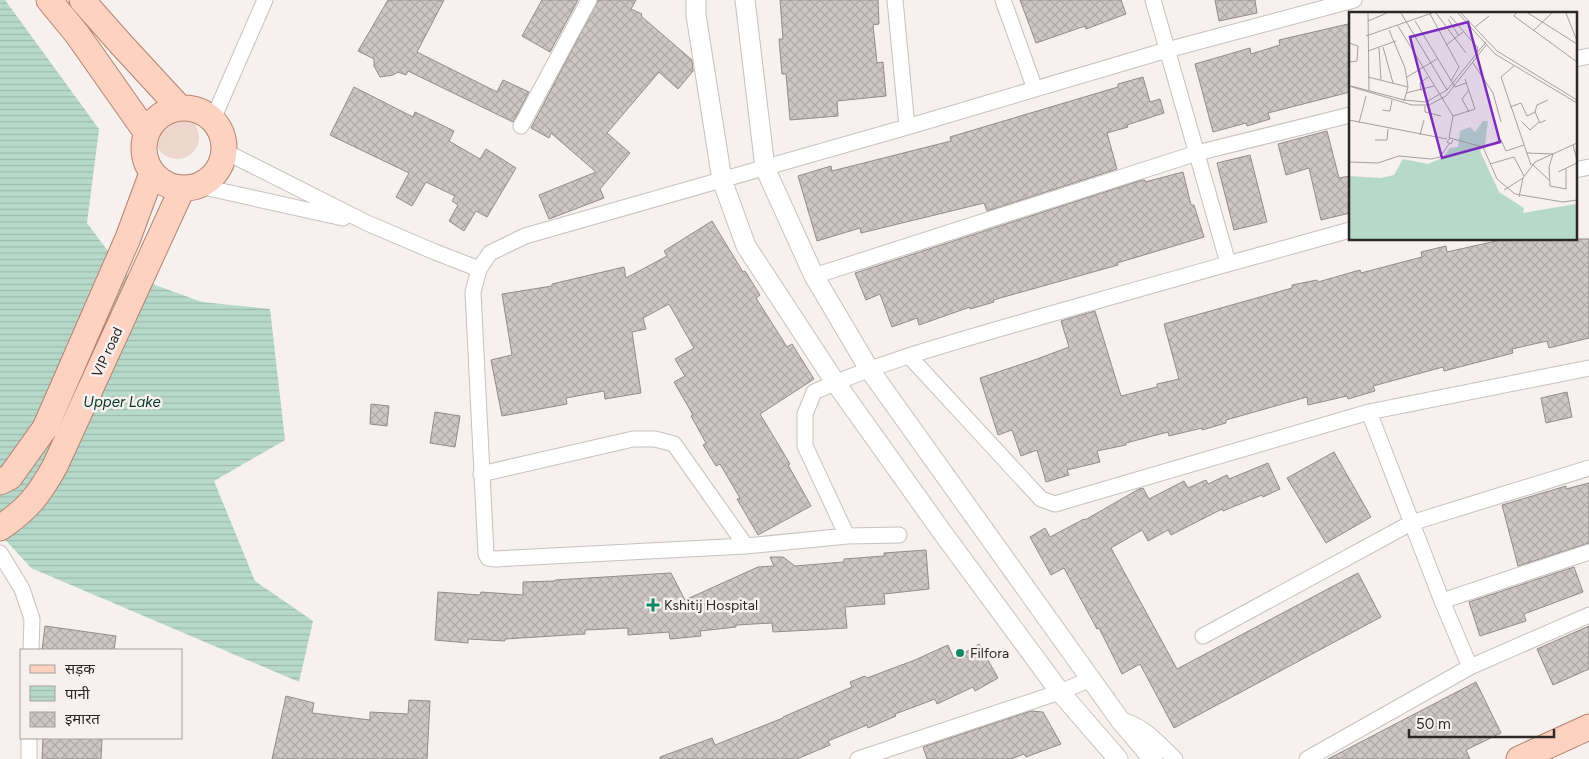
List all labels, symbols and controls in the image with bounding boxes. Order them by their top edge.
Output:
inset map [1349,12,1576,240]
street label: VIP road [88,324,126,380]
water label: Upper Lake [83,393,161,411]
place label: Kshitij Hospital [664,597,758,614]
marker: Kshitij Hospital [646,598,660,612]
place label: Filfora [970,645,1009,662]
marker: Filfora [954,647,966,659]
legend [20,649,182,739]
text: सड़क [65,660,95,678]
text: पानी [65,685,91,703]
scale bar [1409,706,1554,738]
text: इमारत [65,710,100,728]
text: 50 m [1416,715,1451,733]

